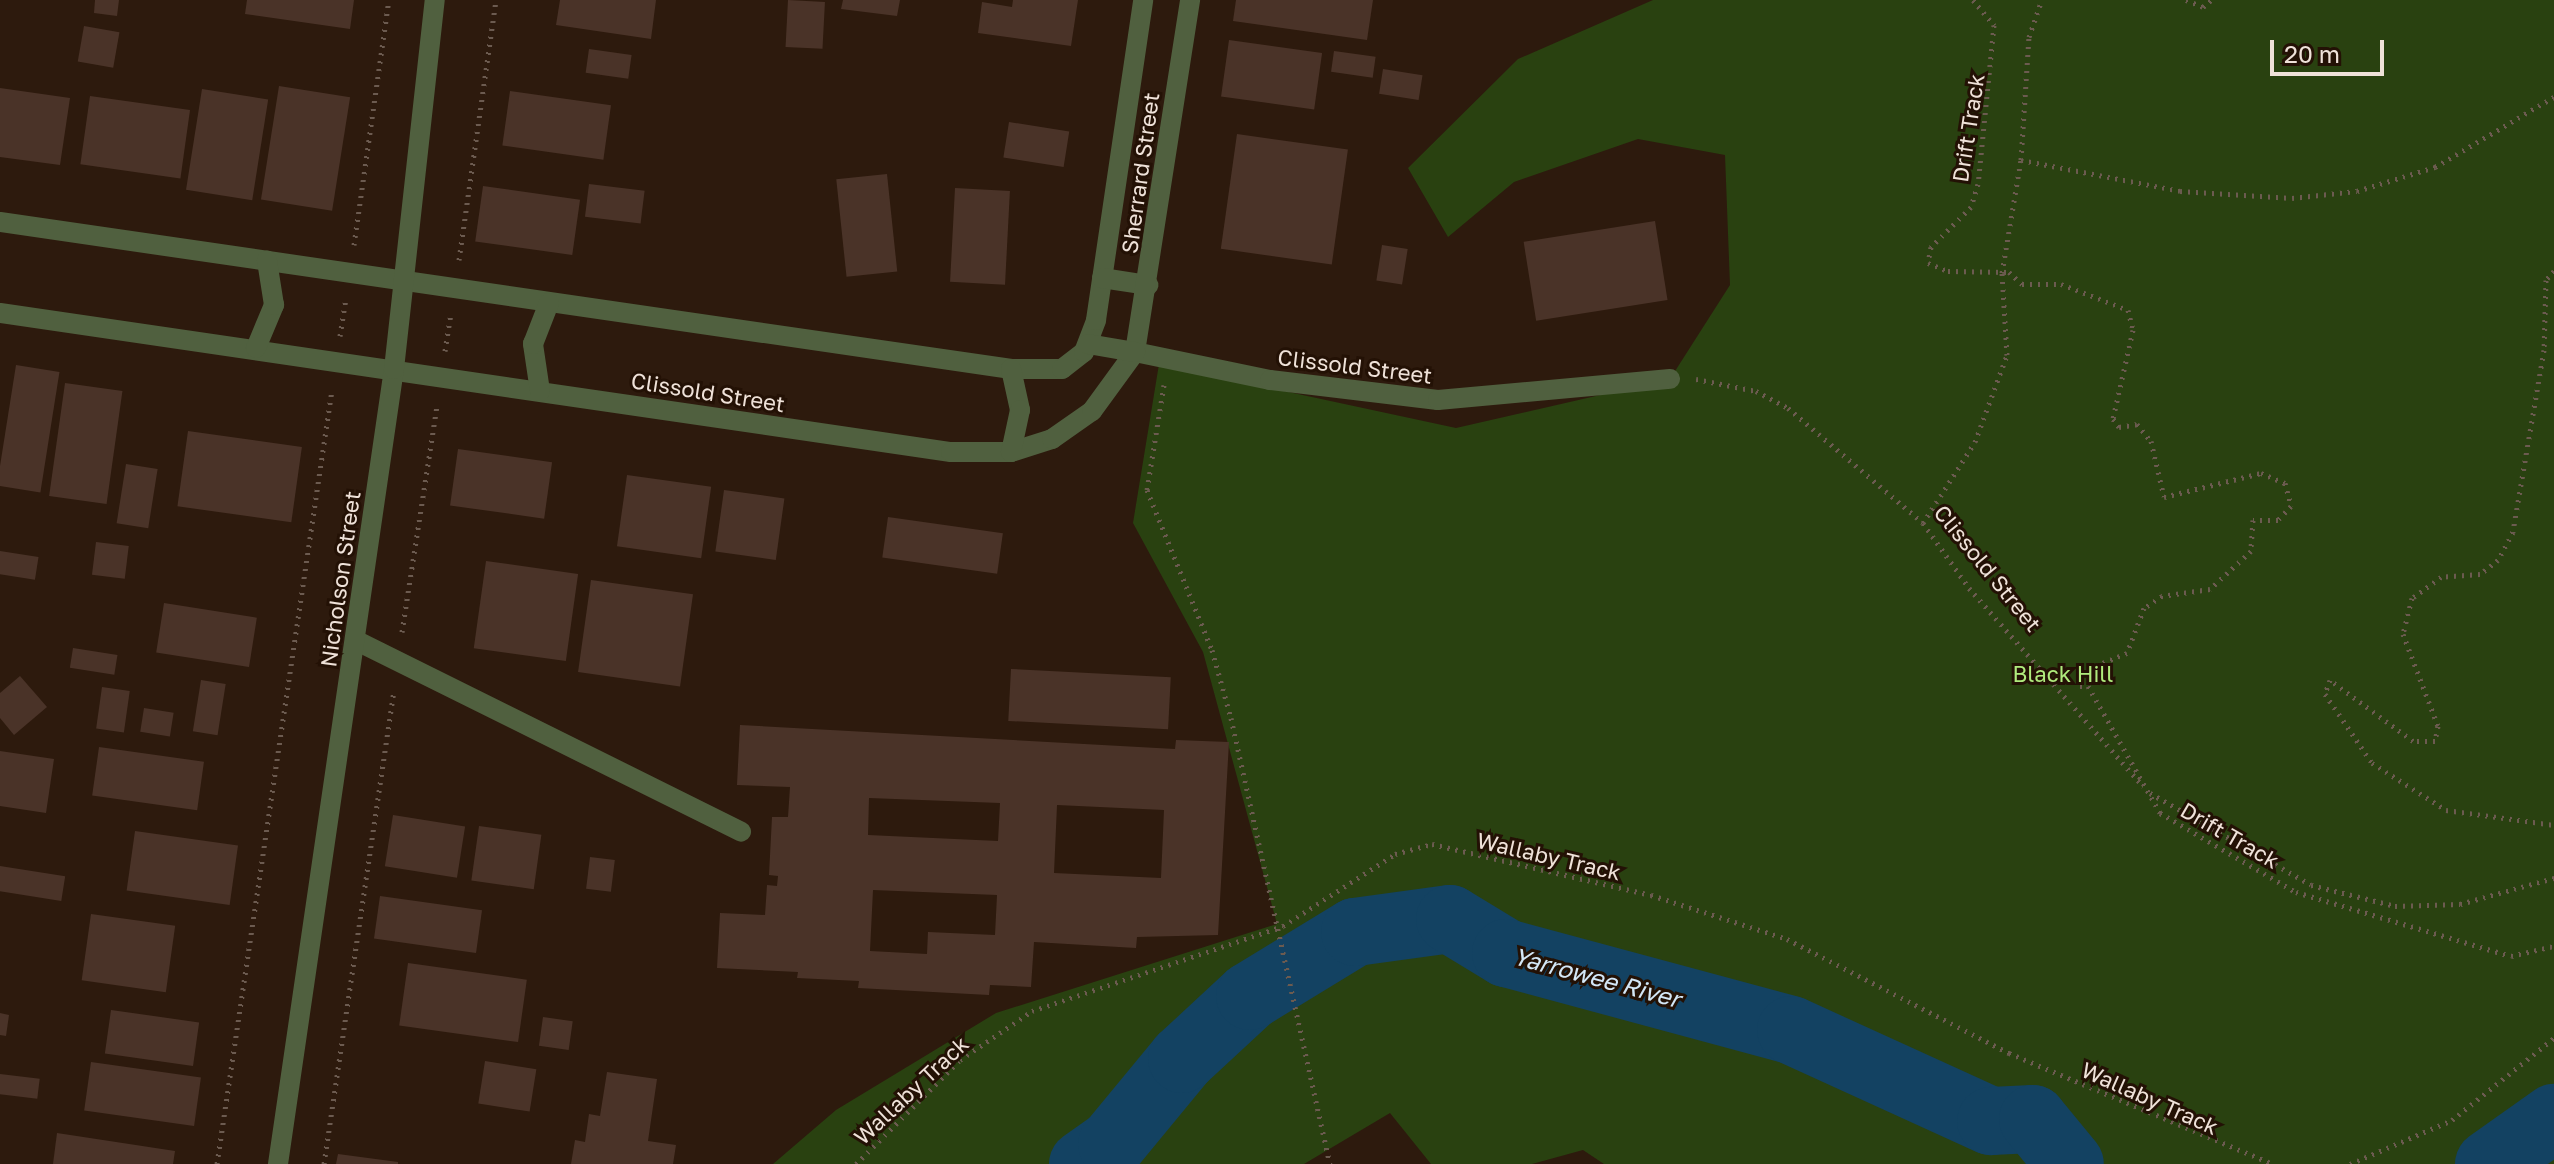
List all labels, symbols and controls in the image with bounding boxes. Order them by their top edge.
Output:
scale bar [2274,24,2388,74]
text: 20 m [2284,39,2340,68]
street label: Drift Track [1946,72,1990,184]
street label: Sherrard Street [1116,91,1164,255]
street label: Clissold Street [1276,343,1434,389]
street label: Clissold Street [629,367,787,417]
street label: Nicholson Street [315,489,365,669]
street label: Clissold Street [1929,499,2047,637]
park label: Black Hill [2013,661,2113,687]
street label: Drift Track [2176,796,2284,874]
street label: Wallaby Track [1474,827,1624,885]
water label: Yarrowee River [1510,941,1684,1013]
street label: Wallaby Track [848,1030,974,1150]
street label: Wallaby Track [2078,1056,2222,1140]

